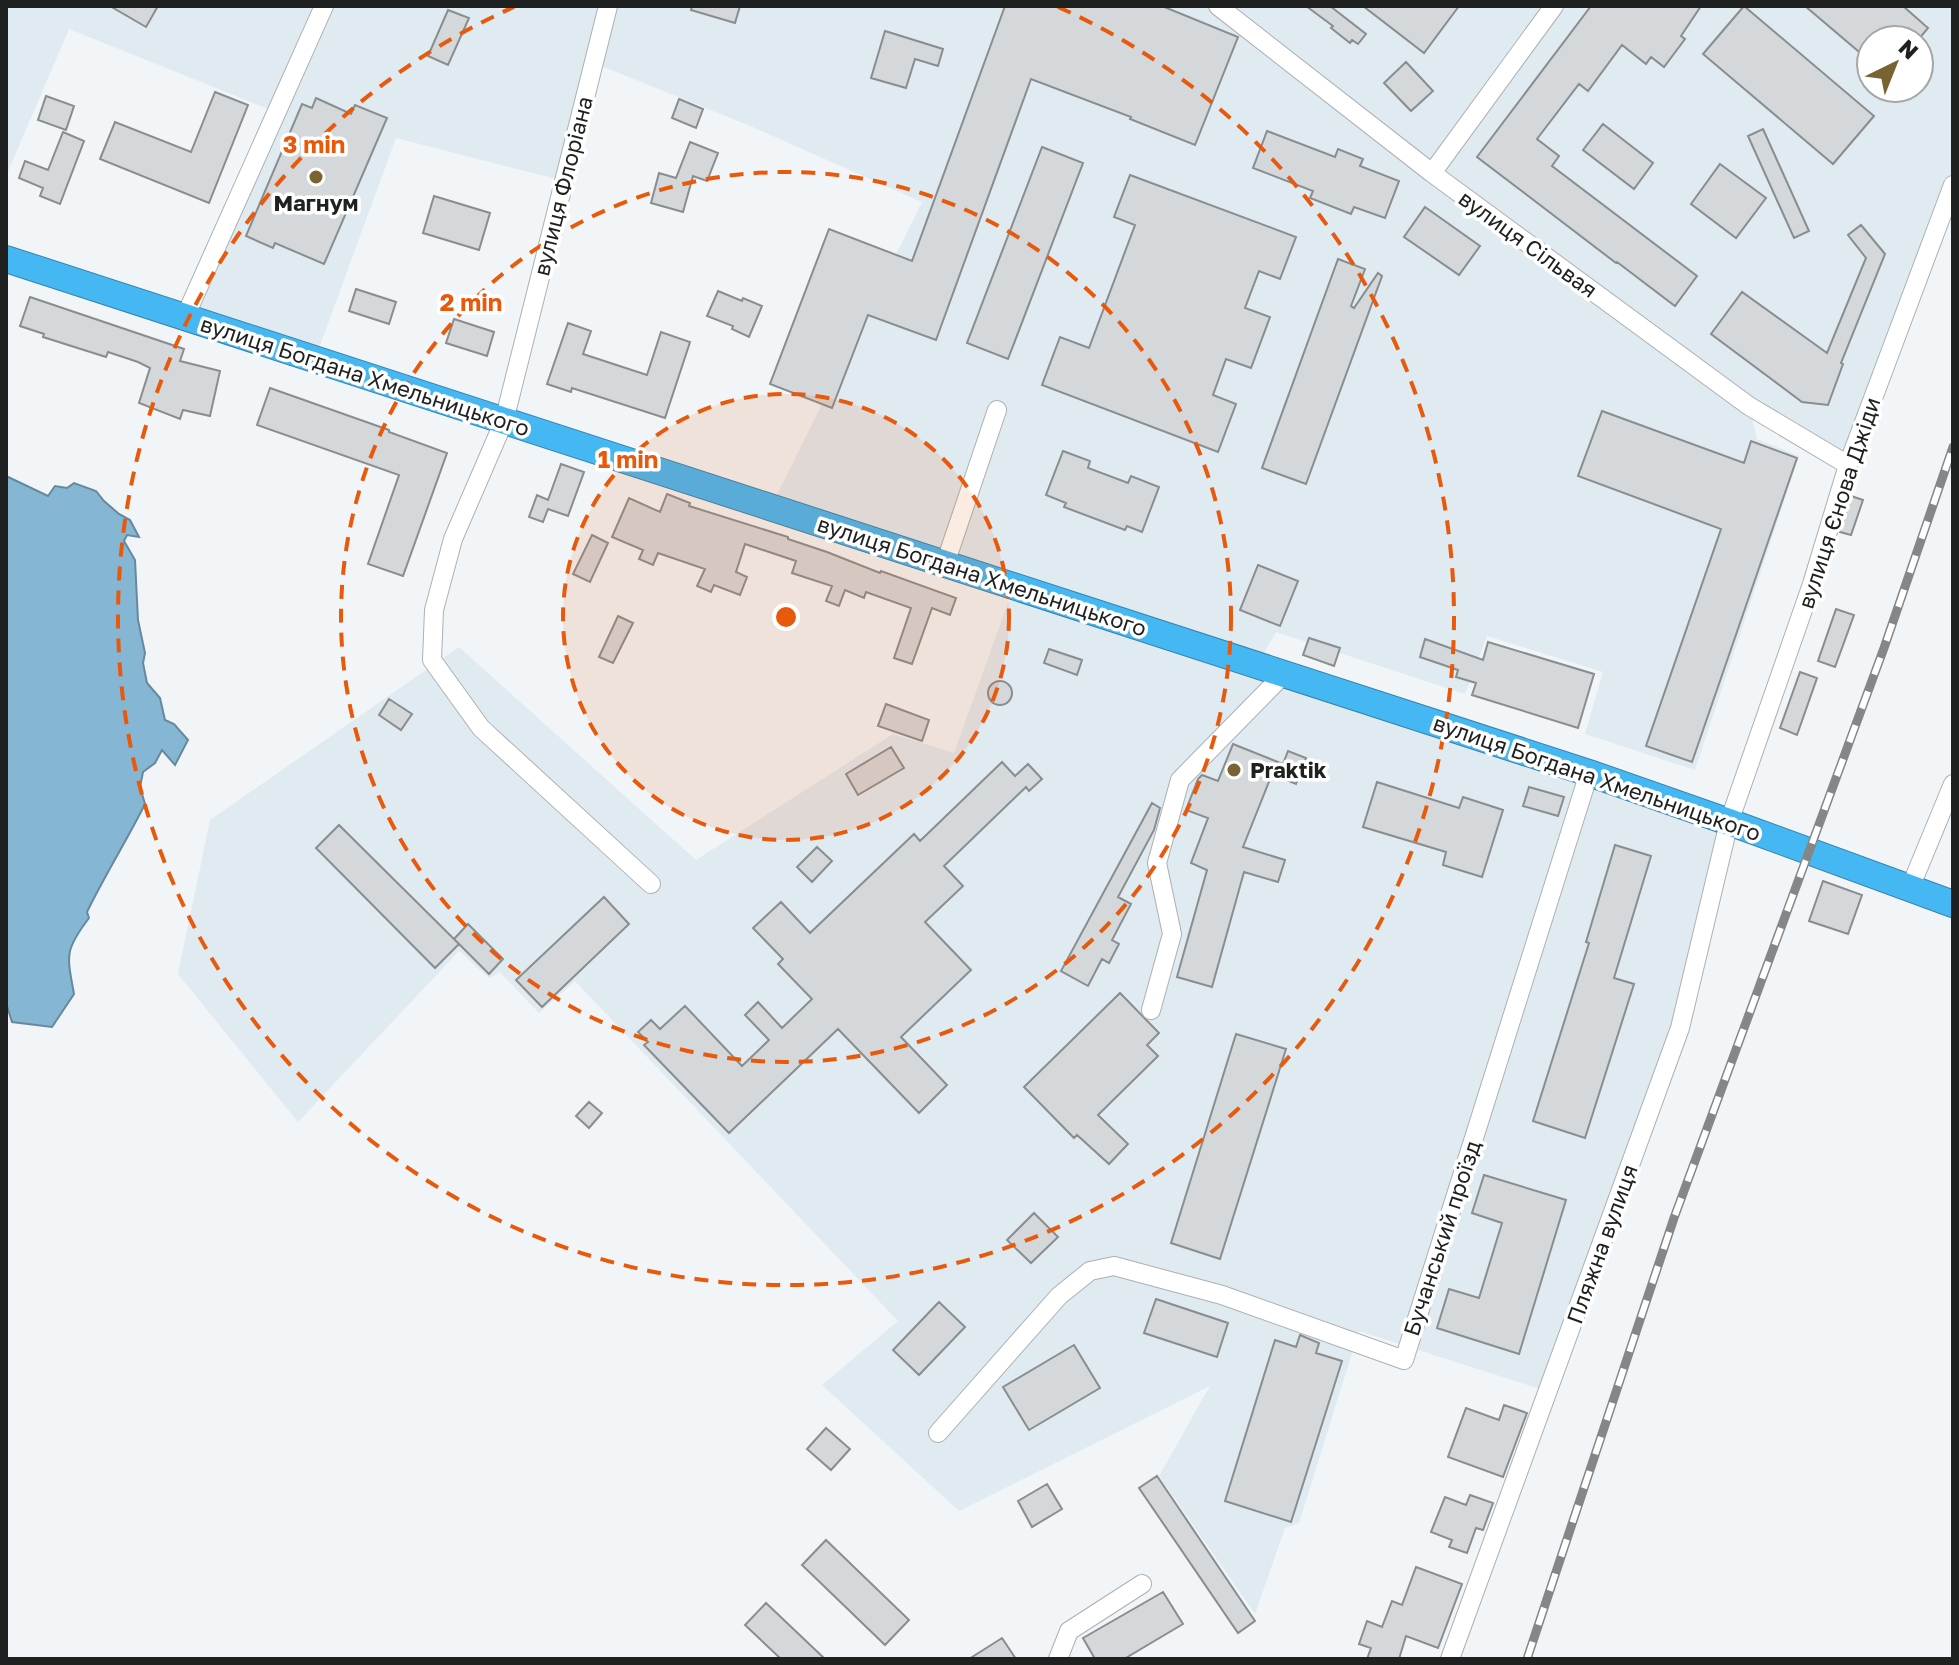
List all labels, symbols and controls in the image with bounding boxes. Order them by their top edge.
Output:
north arrow [1855,24,1935,104]
text: N [1894,33,1924,65]
street label: вулиця Флоріана [527,93,598,278]
text: 3 min [283,129,345,158]
marker: Магнум [307,168,325,186]
street label: вулиця Сільвая [1454,184,1603,303]
place label: Магнум [274,189,358,216]
text: 2 min [440,287,502,316]
street label: вулиця Богдана Хмельницького [197,309,533,442]
street label: вулиця Єнова Джіди [1792,394,1885,612]
text: 1 min [598,444,658,473]
street label: вулиця Богдана Хмельницького [814,509,1150,642]
centre of rings [772,603,800,631]
street label: вулиця Богдана Хмельницького [1430,709,1764,846]
place label: Praktik [1250,756,1327,783]
marker: Praktik [1225,761,1243,779]
street label: Бучанський проїзд [1397,1137,1486,1339]
street label: Пляжна вулиця [1560,1161,1643,1327]

